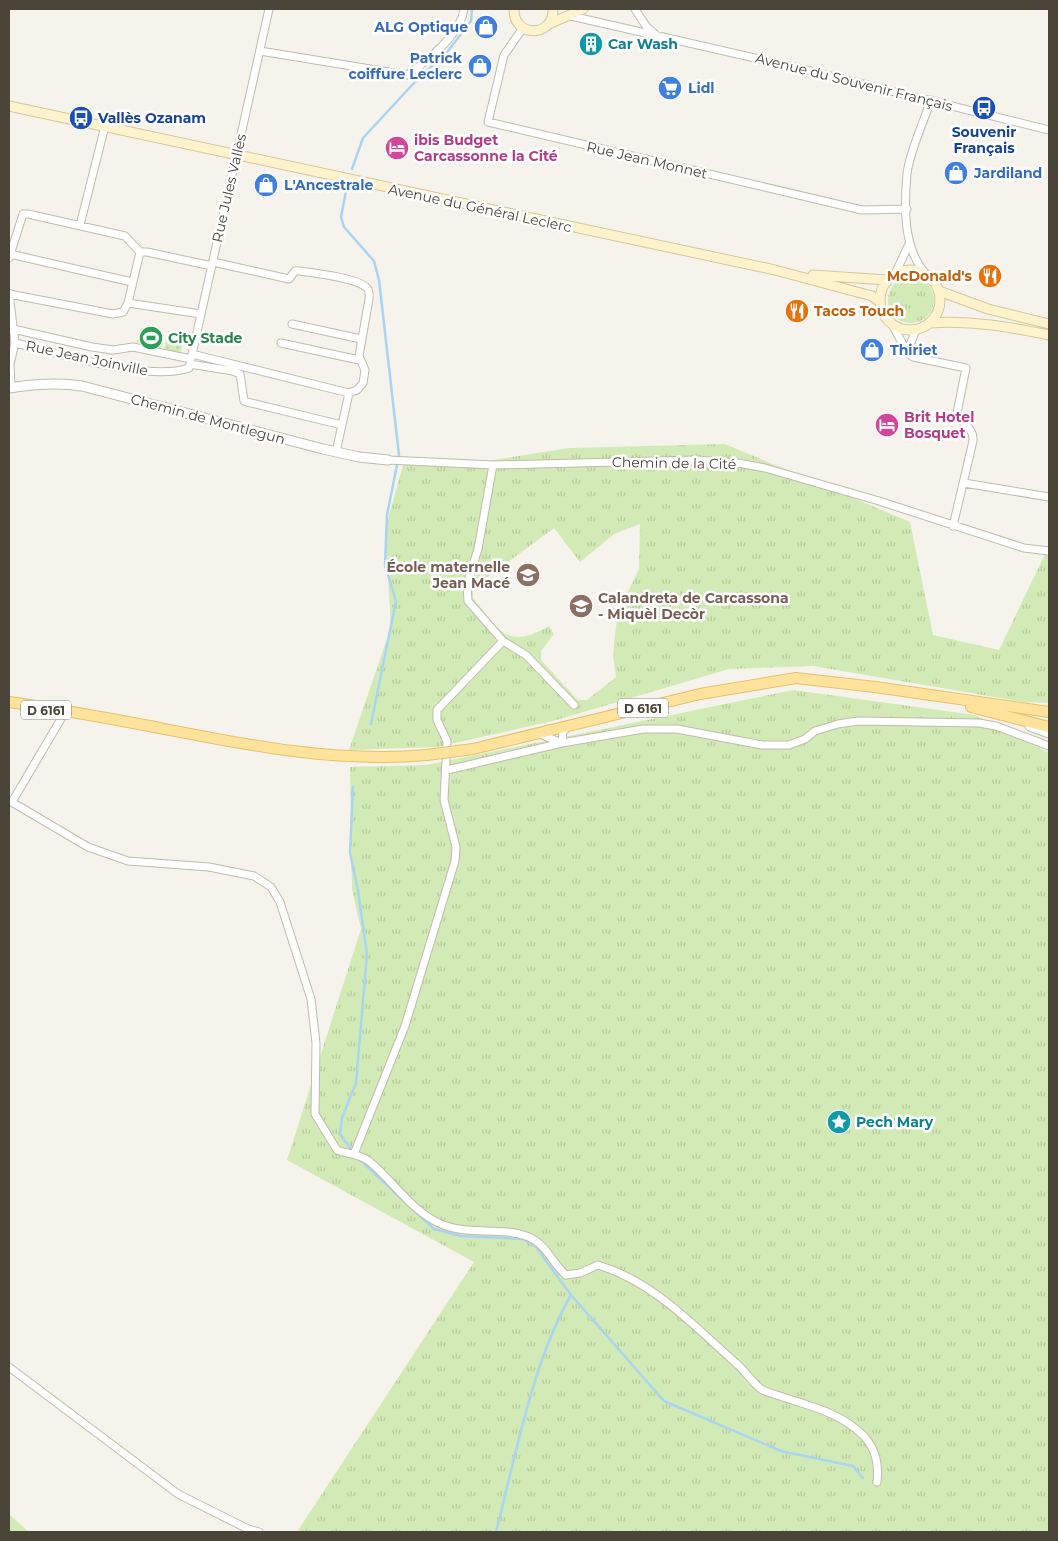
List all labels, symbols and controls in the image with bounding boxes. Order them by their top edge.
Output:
shop icon: ALG Optique [473,14,499,40]
place label: ALG Optique [373,18,468,36]
building icon: Car Wash [578,31,604,57]
place label: Car Wash [608,35,678,53]
place label: Patrick coiffure Leclerc [348,49,463,83]
street label: Avenue du Souvenir Français [754,49,955,115]
shop icon: Patrick coiffure Leclerc [467,53,493,79]
supermarket icon: Lidl [657,75,683,101]
place label: Lidl [688,79,715,97]
bus stop icon: Souvenir Français [971,95,997,121]
bus stop icon: Vallès Ozanam [68,105,94,131]
place label: Vallès Ozanam [97,109,206,127]
place label: Souvenir Français [952,123,1016,157]
place label: ibis Budget Carcassonne la Cité [414,131,558,165]
street label: Rue Jules Vallès [208,132,250,244]
hotel icon: ibis Budget Carcassonne la Cité [384,135,410,161]
street label: Rue Jean Monnet [585,137,710,183]
shop icon: Jardiland [943,160,969,186]
place label: Jardiland [973,164,1042,182]
shop icon: L'Ancestrale [253,172,279,198]
place label: L'Ancestrale [284,176,373,194]
street label: Avenue du Général Leclerc [387,180,573,236]
restaurant icon: McDonald's [977,263,1003,289]
place label: McDonald's [887,267,973,285]
restaurant icon: Tacos Touch [784,298,810,324]
place label: Tacos Touch [814,302,904,320]
sports icon: City Stade [138,325,164,351]
place label: City Stade [168,329,243,347]
street label: Rue Jean Joinville [24,336,150,380]
shop icon: Thiriet [859,337,885,363]
place label: Thiriet [890,341,938,359]
street label: Chemin de Montlegun [129,390,287,448]
place label: Brit Hotel Bosquet [904,408,974,442]
hotel icon: Brit Hotel Bosquet [874,412,900,438]
street label: Chemin de la Cité [612,453,736,473]
place label: École maternelle Jean Macé [386,558,510,592]
school or university icon: École maternelle Jean Macé [515,562,541,588]
place label: Calandreta de Carcassona - Miquèl Decòr [598,589,789,623]
school or university icon: Calandreta de Carcassona - Miquèl Decòr [568,593,594,619]
road number: D 6161 [618,698,668,718]
road number: D 6161 [21,700,71,720]
place icon: Pech Mary [826,1109,852,1135]
place label: Pech Mary [856,1113,934,1131]

